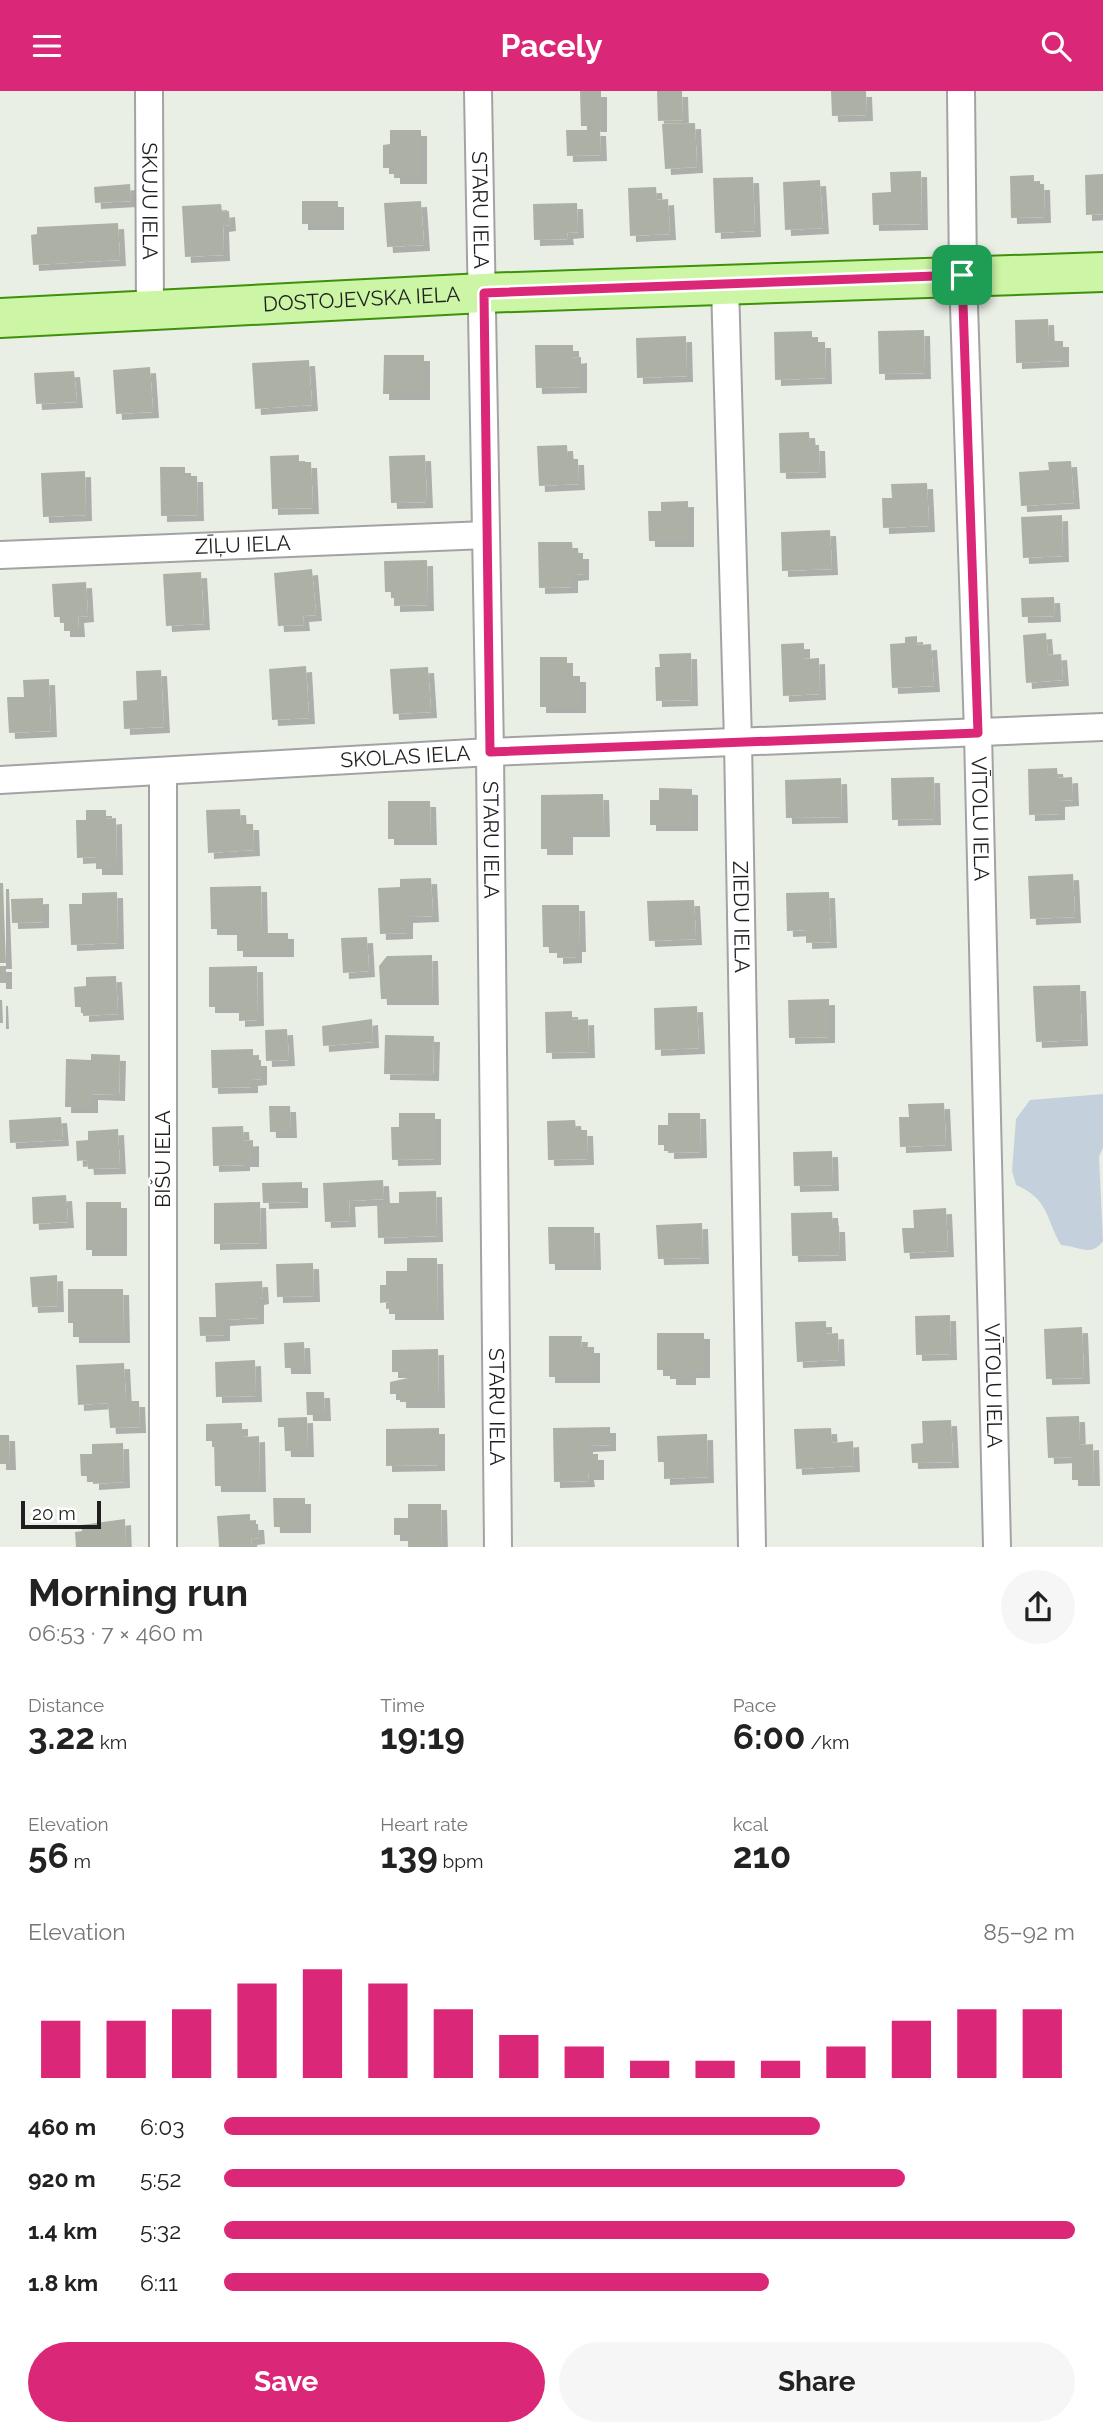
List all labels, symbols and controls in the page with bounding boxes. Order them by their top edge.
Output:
icon: menu [28,27,66,65]
text: Pacely [500,27,603,64]
icon: search [1037,27,1075,65]
street label: SKUJU IELA [137,142,163,260]
street label: STARU IELA [467,151,494,269]
pin [932,245,992,305]
icon: arrive [943,256,981,294]
street label: DOSTOJEVSKA IELA [262,281,461,316]
street label: ZĪĻU IELA [194,530,291,559]
street label: SKOLAS IELA [340,740,471,773]
street label: VĪTOLU IELA [967,756,994,881]
street label: STARU IELA [478,781,504,899]
street label: ZIEDU IELA [728,861,755,973]
street label: BIŠU IELA [150,1110,175,1208]
street label: VĪTOLU IELA [980,1323,1008,1448]
street label: STARU IELA [484,1348,510,1466]
scale bar [21,1498,102,1530]
text: 20 m [32,1502,76,1524]
text: Morning run [28,1570,248,1615]
button: share [1001,1570,1075,1644]
text: 06:53 · 7 × 460 m [28,1619,203,1646]
text: Distance [28,1694,104,1716]
text: Time [380,1694,425,1716]
text: Pace [733,1694,776,1716]
text: 3.22 [28,1716,95,1757]
text: 19:19 [380,1716,465,1757]
text: 6:00 [733,1716,806,1757]
text: km [95,1731,127,1753]
text: /km [806,1731,849,1753]
text: Elevation [28,1813,109,1835]
text: Heart rate [380,1813,468,1835]
text: kcal [733,1813,768,1835]
text: 56 [28,1835,69,1876]
text: 139 [380,1835,438,1876]
text: 210 [733,1835,791,1876]
text: m [69,1850,91,1872]
text: bpm [438,1850,484,1872]
text: Elevation [28,1918,126,1945]
text: 85–92 m [983,1918,1075,1945]
text: 460 m [28,2113,96,2140]
text: 6:03 [140,2113,185,2140]
text: 920 m [28,2165,96,2192]
text: 5:52 [140,2165,181,2192]
text: 1.4 km [28,2217,97,2244]
text: 5:32 [140,2217,181,2244]
text: 1.8 km [28,2269,98,2296]
text: 6:11 [140,2269,178,2296]
button: Save [28,2342,545,2422]
button: Share [559,2342,1075,2422]

